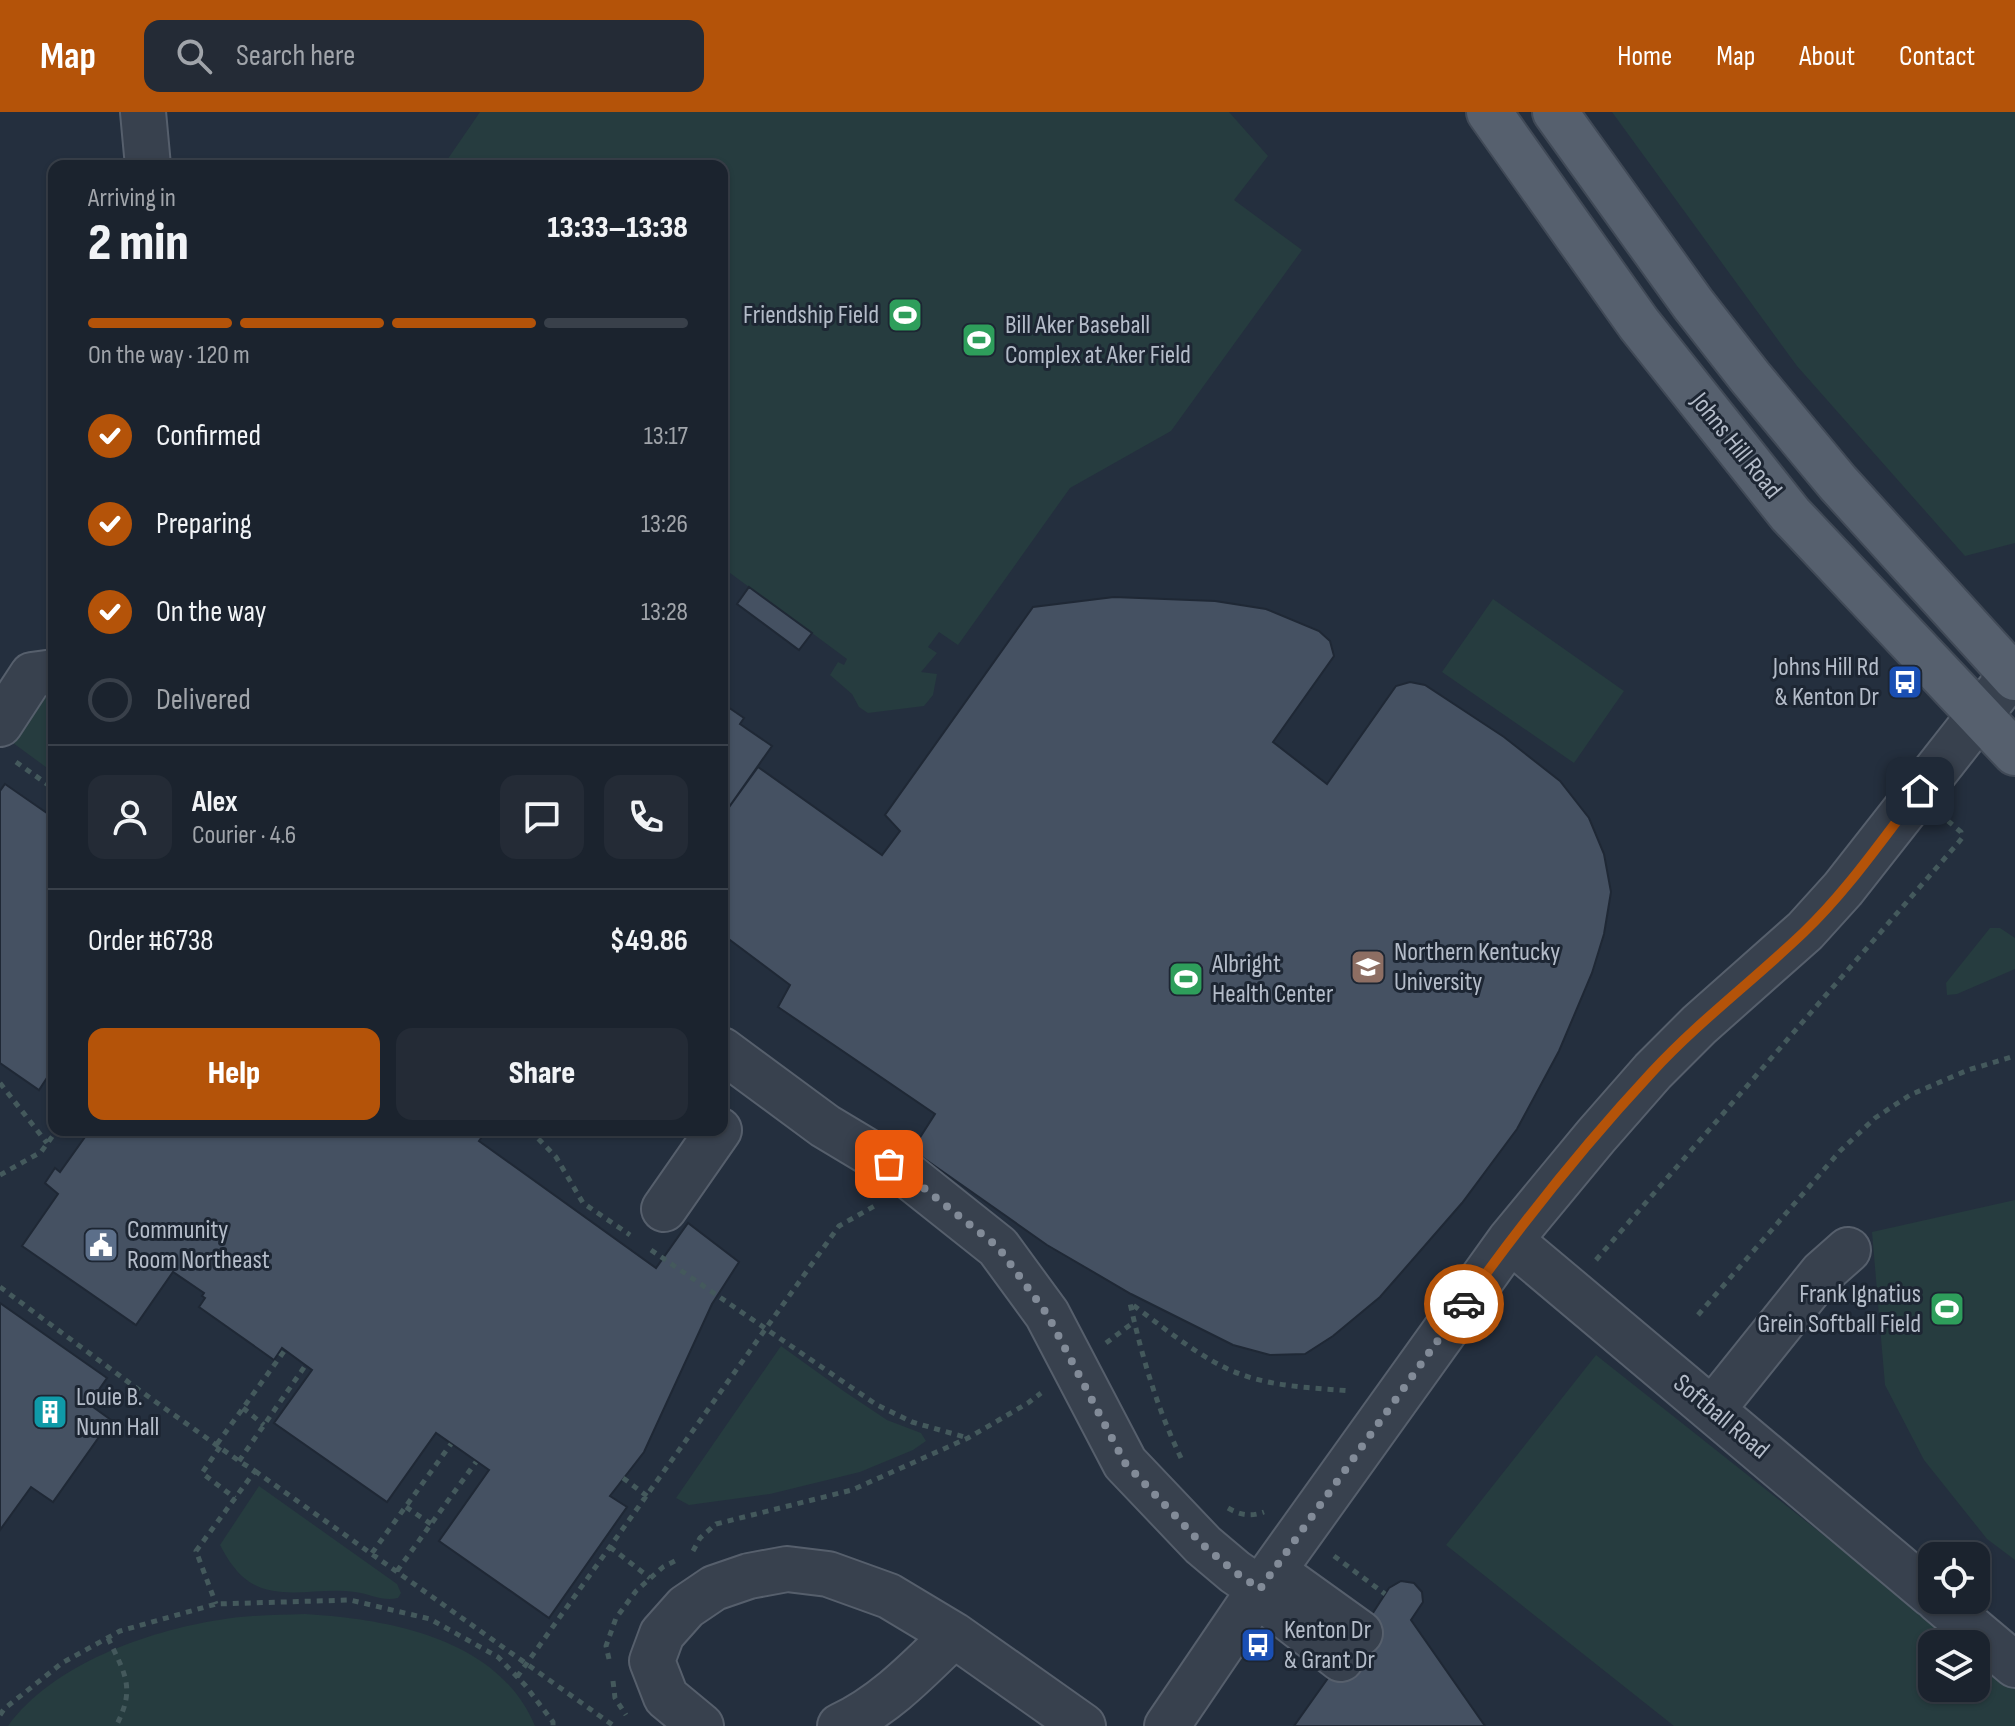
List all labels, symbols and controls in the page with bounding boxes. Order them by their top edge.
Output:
search box [144,20,704,92]
text: Map [40,34,96,79]
icon: search [172,34,216,78]
text: Search here [236,38,355,74]
text: Home [1617,40,1672,73]
text: Map [1716,40,1755,73]
text: About [1799,40,1855,73]
text: Contact [1899,40,1975,73]
text: Arriving in [88,183,176,214]
text: 13:33–13:38 [548,210,688,246]
text: 2 min [88,212,189,275]
sports icon: Friendship Field [886,296,924,334]
place label: Friendship Field [743,300,879,331]
place label: Bill Aker Baseball Complex at Aker Field [1005,310,1191,371]
sports icon: Bill Aker Baseball Complex at Aker Field [960,321,998,359]
text: On the way · 120 m [88,340,250,371]
street label: Johns Hill Road [1683,386,1788,505]
icon: check [88,414,132,458]
text: Confirmed [156,418,261,454]
text: 13:17 [644,421,688,452]
icon: check [88,502,132,546]
text: Preparing [156,506,252,542]
text: 13:26 [641,509,688,540]
icon: check [88,590,132,634]
text: On the way [156,594,266,630]
text: 13:28 [641,597,688,628]
place label: Johns Hill Rd & Kenton Dr [1772,652,1880,713]
bus stop icon: Johns Hill Rd & Kenton Dr [1886,663,1924,701]
text: Delivered [156,682,251,718]
pin [1886,757,1954,825]
icon: home [1898,769,1942,813]
button: person [88,775,172,859]
button: chat [500,775,584,859]
button: phone [604,775,688,859]
text: Alex [192,784,238,820]
text: Courier · 4.6 [192,820,296,851]
text: Order #6738 [88,923,213,959]
text: $49.86 [610,923,688,959]
place label: Northern Kentucky University [1394,937,1560,998]
school or university icon: Northern Kentucky University [1349,948,1387,986]
place label: Albright Health Center [1211,949,1334,1010]
sports icon: Albright Health Center [1167,960,1205,998]
button: Help [88,1028,380,1120]
button: Share [396,1028,688,1120]
pin [855,1130,923,1198]
icon: bag [867,1142,911,1186]
place label: Community Room Northeast [127,1215,270,1276]
public building icon: Community Room Northeast [82,1226,120,1264]
courier [1424,1264,1504,1344]
place label: Frank Ignatius Grein Softball Field [1757,1279,1921,1340]
icon: car [1442,1282,1486,1326]
sports icon: Frank Ignatius Grein Softball Field [1928,1290,1966,1328]
street label: Softball Road [1667,1368,1775,1466]
place label: Louie B. Nunn Hall [76,1382,159,1443]
building icon: Louie B. Nunn Hall [31,1393,69,1431]
map controls [1918,1542,1990,1702]
button: locate [1918,1542,1990,1614]
place label: Kenton Dr & Grant Dr [1284,1615,1376,1676]
bus stop icon: Kenton Dr & Grant Dr [1239,1626,1277,1664]
button: layers [1918,1630,1990,1702]

